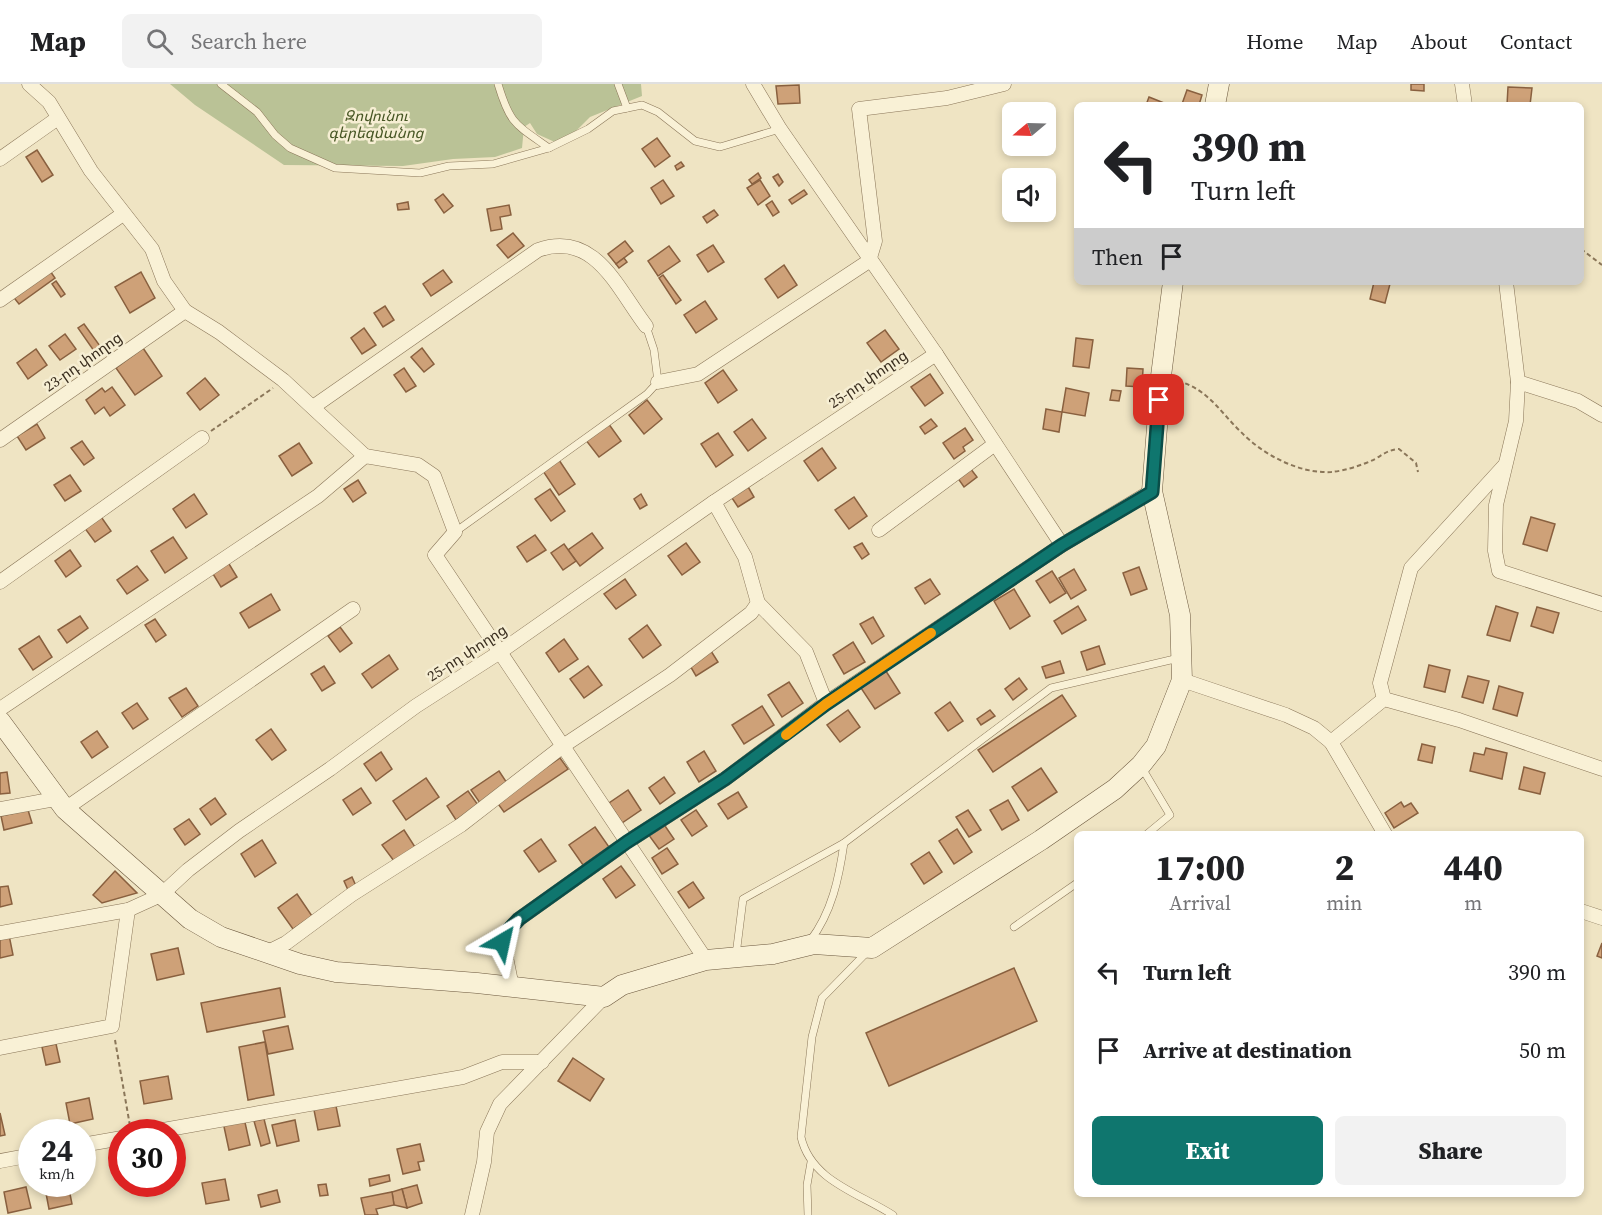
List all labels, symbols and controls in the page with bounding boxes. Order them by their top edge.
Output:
search box [122,14,542,68]
text: Map [30,22,86,60]
icon: search [143,25,176,58]
text: Search here [191,26,307,56]
text: Home [1246,27,1304,56]
text: Map [1337,27,1378,56]
text: About [1411,27,1467,56]
text: Contact [1500,27,1572,56]
north arrow [1002,102,1056,156]
map controls [1002,102,1056,222]
park label: Զովունու գերեզմանոց [328,105,425,143]
text: 390 m [1191,117,1306,175]
icon: left [1092,126,1170,204]
button: sound [1002,168,1056,222]
text: Turn left [1191,172,1295,209]
icon: arrive [1155,240,1188,273]
text: Then [1092,242,1143,272]
street label: 23-րդ փողոց [39,327,126,396]
street label: 25-րդ փողոց [824,344,911,413]
pin [1133,374,1184,425]
icon: arrive [1142,383,1175,416]
street label: 25-րդ փողոց [423,619,511,686]
text: 17:00 [1155,843,1245,892]
text: 2 [1334,843,1354,892]
text: 440 [1443,843,1503,892]
text: Arrival [1169,889,1231,917]
text: min [1326,889,1362,917]
text: m [1464,889,1482,917]
position arrow [470,910,534,974]
icon: left [1092,956,1125,989]
text: Turn left [1143,957,1231,987]
text: 390 m [1508,957,1566,987]
icon: arrive [1092,1034,1125,1067]
text: Arrive at destination [1143,1035,1352,1065]
text: 50 m [1519,1035,1566,1065]
button: Exit [1092,1116,1323,1185]
button: Share [1335,1116,1566,1185]
speed limit sign: 30 [108,1119,186,1197]
text: 24 [41,1130,73,1171]
text: km/h [39,1163,75,1184]

